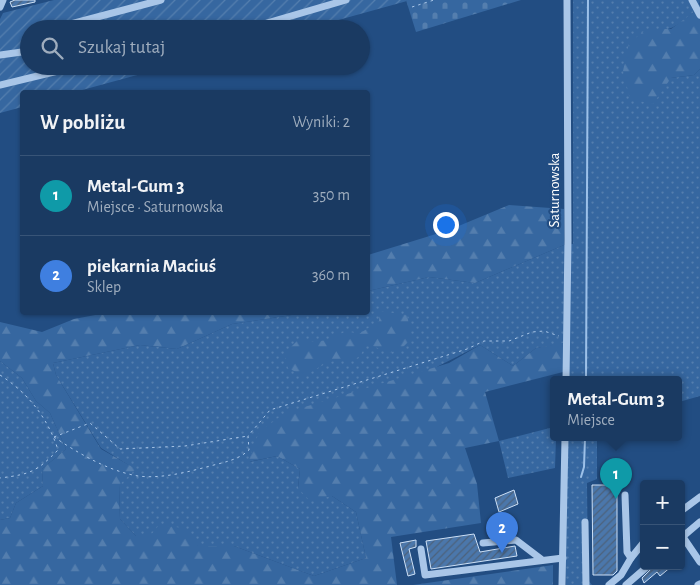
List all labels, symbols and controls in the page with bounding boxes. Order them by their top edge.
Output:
search box [20,20,370,75]
icon: search [38,34,66,62]
text: Szukaj tutaj [78,38,165,57]
text: W pobliżu [40,112,125,133]
text: Wyniki: 2 [292,114,350,130]
street label: Saturnowska [547,153,562,227]
text: Metal-Gum 3 [87,177,184,196]
text: 1 [53,187,59,203]
text: 350 m [313,187,350,203]
text: Miejsce · Saturnowska [87,199,223,215]
your location [433,212,459,238]
text: piekarnia Maciuś [87,257,216,276]
text: 2 [52,267,60,283]
text: 360 m [312,267,350,283]
text: Sklep [87,279,121,295]
popup [550,376,682,441]
text: Metal-Gum 3 [567,390,665,409]
text: Miejsce [567,412,615,428]
pin: 1 [600,458,632,499]
map controls [640,480,685,570]
button: + [640,480,685,525]
pin: 2 [486,512,518,553]
button: − [640,525,685,570]

